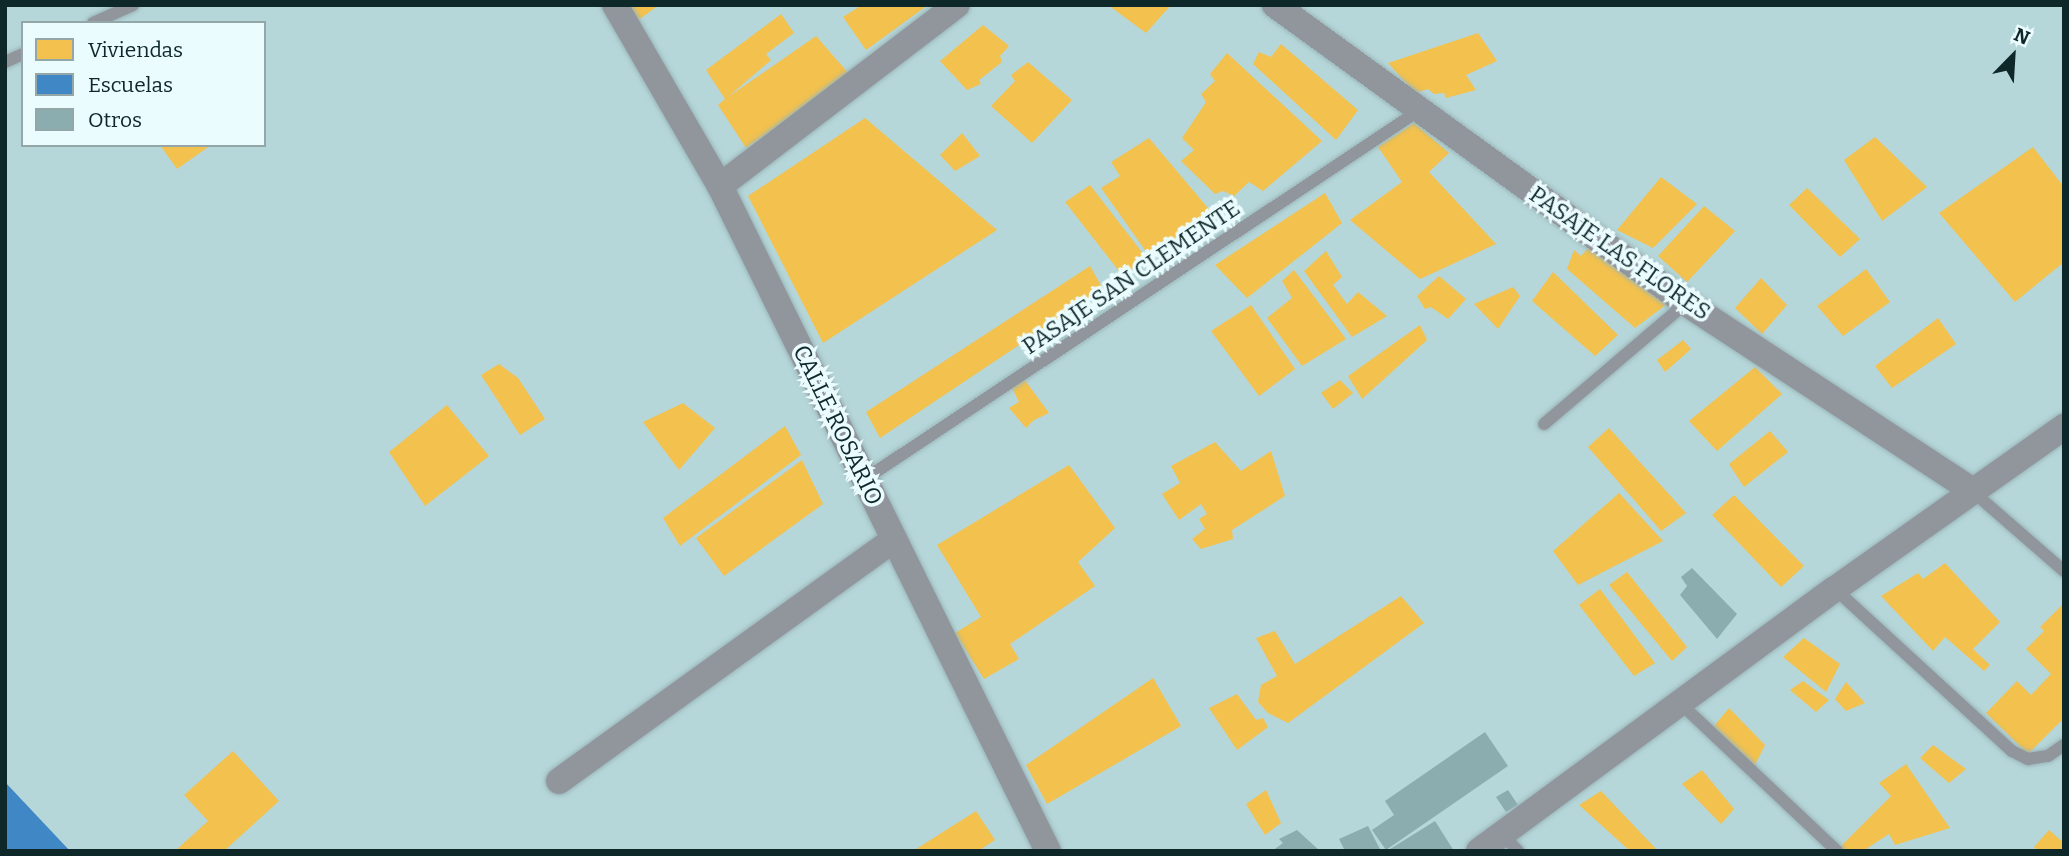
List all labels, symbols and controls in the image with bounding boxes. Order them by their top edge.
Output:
legend [21,21,266,147]
north arrow [1978,21,2048,91]
text: N [2010,23,2033,50]
text: Viviendas [88,37,183,63]
text: Escuelas [88,72,173,98]
text: Otros [88,107,142,133]
street label: PASAJE LAS FLORES [1524,180,1716,326]
street label: PASAJE SAN CLEMENTE [1017,194,1245,360]
street label: CALLE ROSARIO [787,341,889,509]

